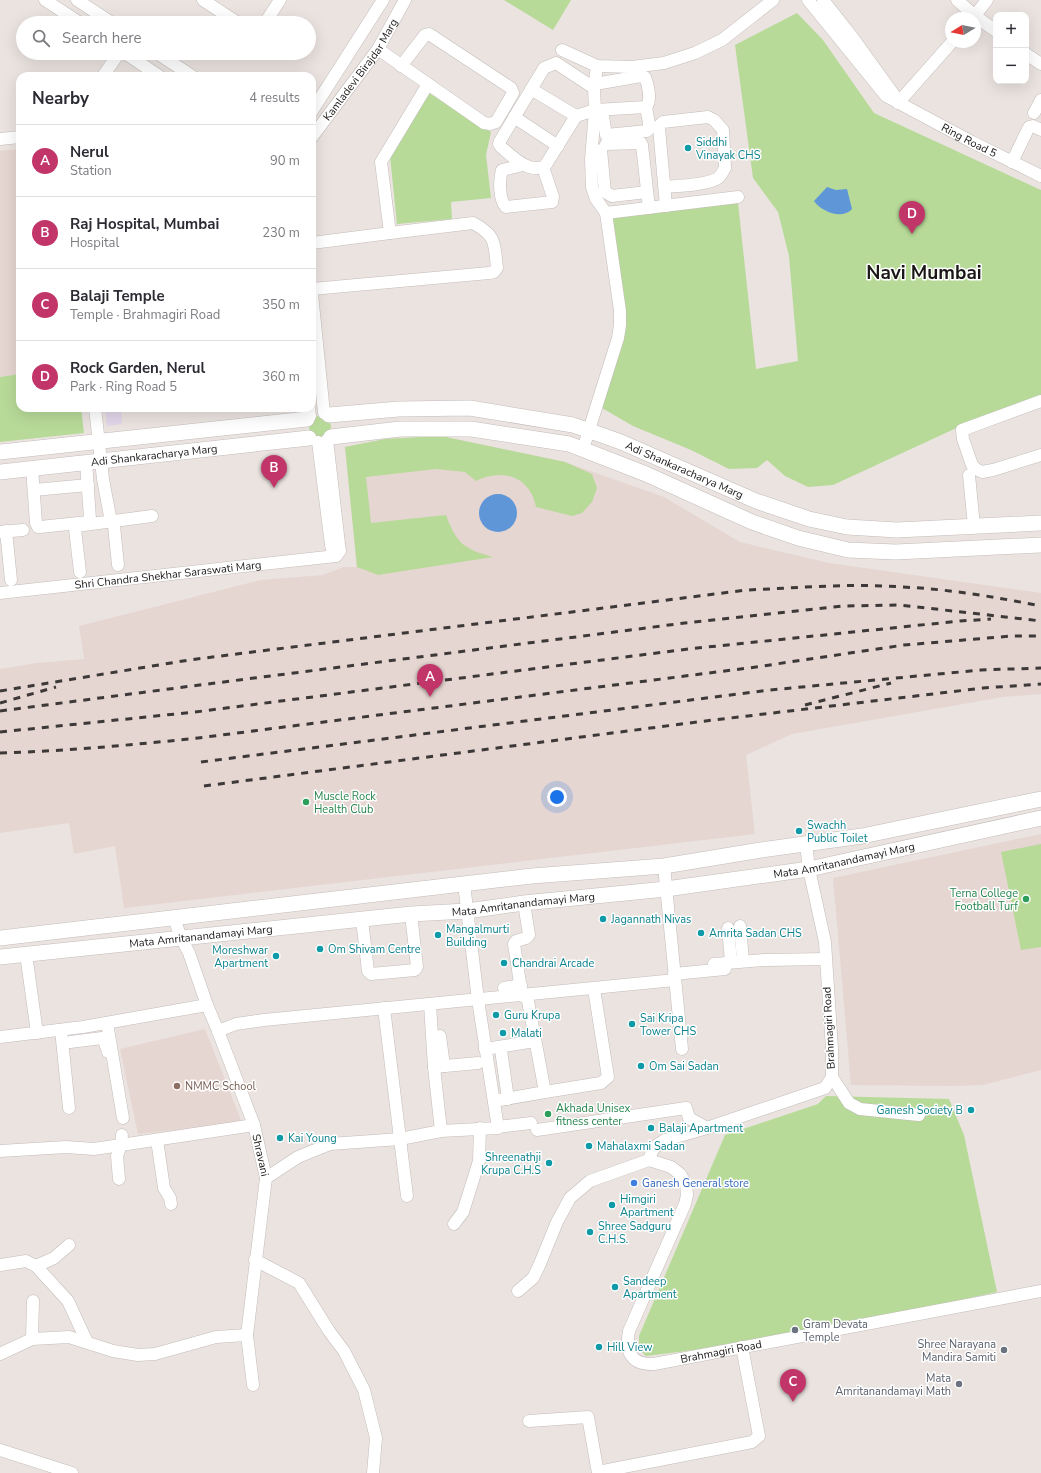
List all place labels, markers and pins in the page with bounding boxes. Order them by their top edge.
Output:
place label: Siddhi Vinayak CHS [695,135,761,163]
marker: Siddhi Vinayak CHS [683,143,693,153]
pin: D [899,201,925,234]
pin: B [261,455,287,488]
pin: A [417,664,443,697]
place label: Muscle Rock Health Club [314,789,376,817]
marker: Muscle Rock Health Club [301,797,311,807]
place label: Swachh Public Toilet [807,818,868,846]
marker: Swachh Public Toilet [794,826,804,836]
place label: Terna College Football Turf [950,886,1018,914]
marker: Terna College Football Turf [1021,894,1031,904]
place label: Jagannath Nivas [610,912,691,927]
marker: Jagannath Nivas [598,914,608,924]
place label: Mangalmurti Building [446,922,509,950]
place label: Amrita Sadan CHS [709,926,802,941]
marker: Amrita Sadan CHS [696,928,706,938]
marker: Mangalmurti Building [433,930,443,940]
place label: Om Shivam Centre [328,942,421,957]
place label: Moreshwar Apartment [212,943,268,971]
marker: Om Shivam Centre [315,944,325,954]
marker: Moreshwar Apartment [271,951,281,961]
place label: Chandrai Arcade [512,956,594,971]
marker: Chandrai Arcade [499,958,509,968]
place label: Guru Krupa [504,1008,560,1023]
marker: Guru Krupa [491,1010,501,1020]
place label: Sai Kripa Tower CHS [640,1011,696,1039]
marker: Sai Kripa Tower CHS [627,1019,637,1029]
place label: Malati [511,1026,542,1041]
marker: Malati [498,1028,508,1038]
place label: Om Sai Sadan [649,1059,719,1074]
marker: Om Sai Sadan [636,1061,646,1071]
place label: NMMC School [185,1079,257,1094]
marker: NMMC School [172,1081,182,1091]
place label: Akhada Unisex fitness center [556,1101,631,1129]
place label: Ganesh Society B [877,1103,963,1118]
marker: Ganesh Society B [966,1105,976,1115]
marker: Akhada Unisex fitness center [543,1109,553,1119]
place label: Balaji Apartment [659,1121,743,1136]
marker: Balaji Apartment [646,1123,656,1133]
place label: Kai Young [288,1131,337,1146]
marker: Kai Young [275,1133,285,1143]
place label: Mahalaxmi Sadan [597,1139,685,1154]
marker: Mahalaxmi Sadan [584,1141,594,1151]
place label: Shreenathji Krupa C.H.S [481,1150,541,1178]
marker: Shreenathji Krupa C.H.S [544,1158,554,1168]
place label: Ganesh General store [642,1176,749,1191]
marker: Ganesh General store [629,1178,639,1188]
place label: Himgiri Apartment [620,1192,674,1220]
marker: Himgiri Apartment [607,1200,617,1210]
place label: Shree Sadguru C.H.S. [598,1219,671,1247]
marker: Shree Sadguru C.H.S. [585,1227,595,1237]
place label: Sandeep Apartment [623,1274,677,1302]
marker: Sandeep Apartment [610,1282,620,1292]
place label: Gram Devata Temple [803,1317,868,1345]
marker: Gram Devata Temple [790,1325,800,1335]
place label: Shree Narayana Mandira Samiti [918,1337,996,1365]
place label: Hill View [607,1340,652,1355]
marker: Hill View [594,1342,604,1352]
marker: Shree Narayana Mandira Samiti [999,1345,1009,1355]
pin: C [780,1369,806,1402]
place label: Mata Amritanandamayi Math [835,1371,951,1399]
marker: Mata Amritanandamayi Math [954,1379,964,1389]

